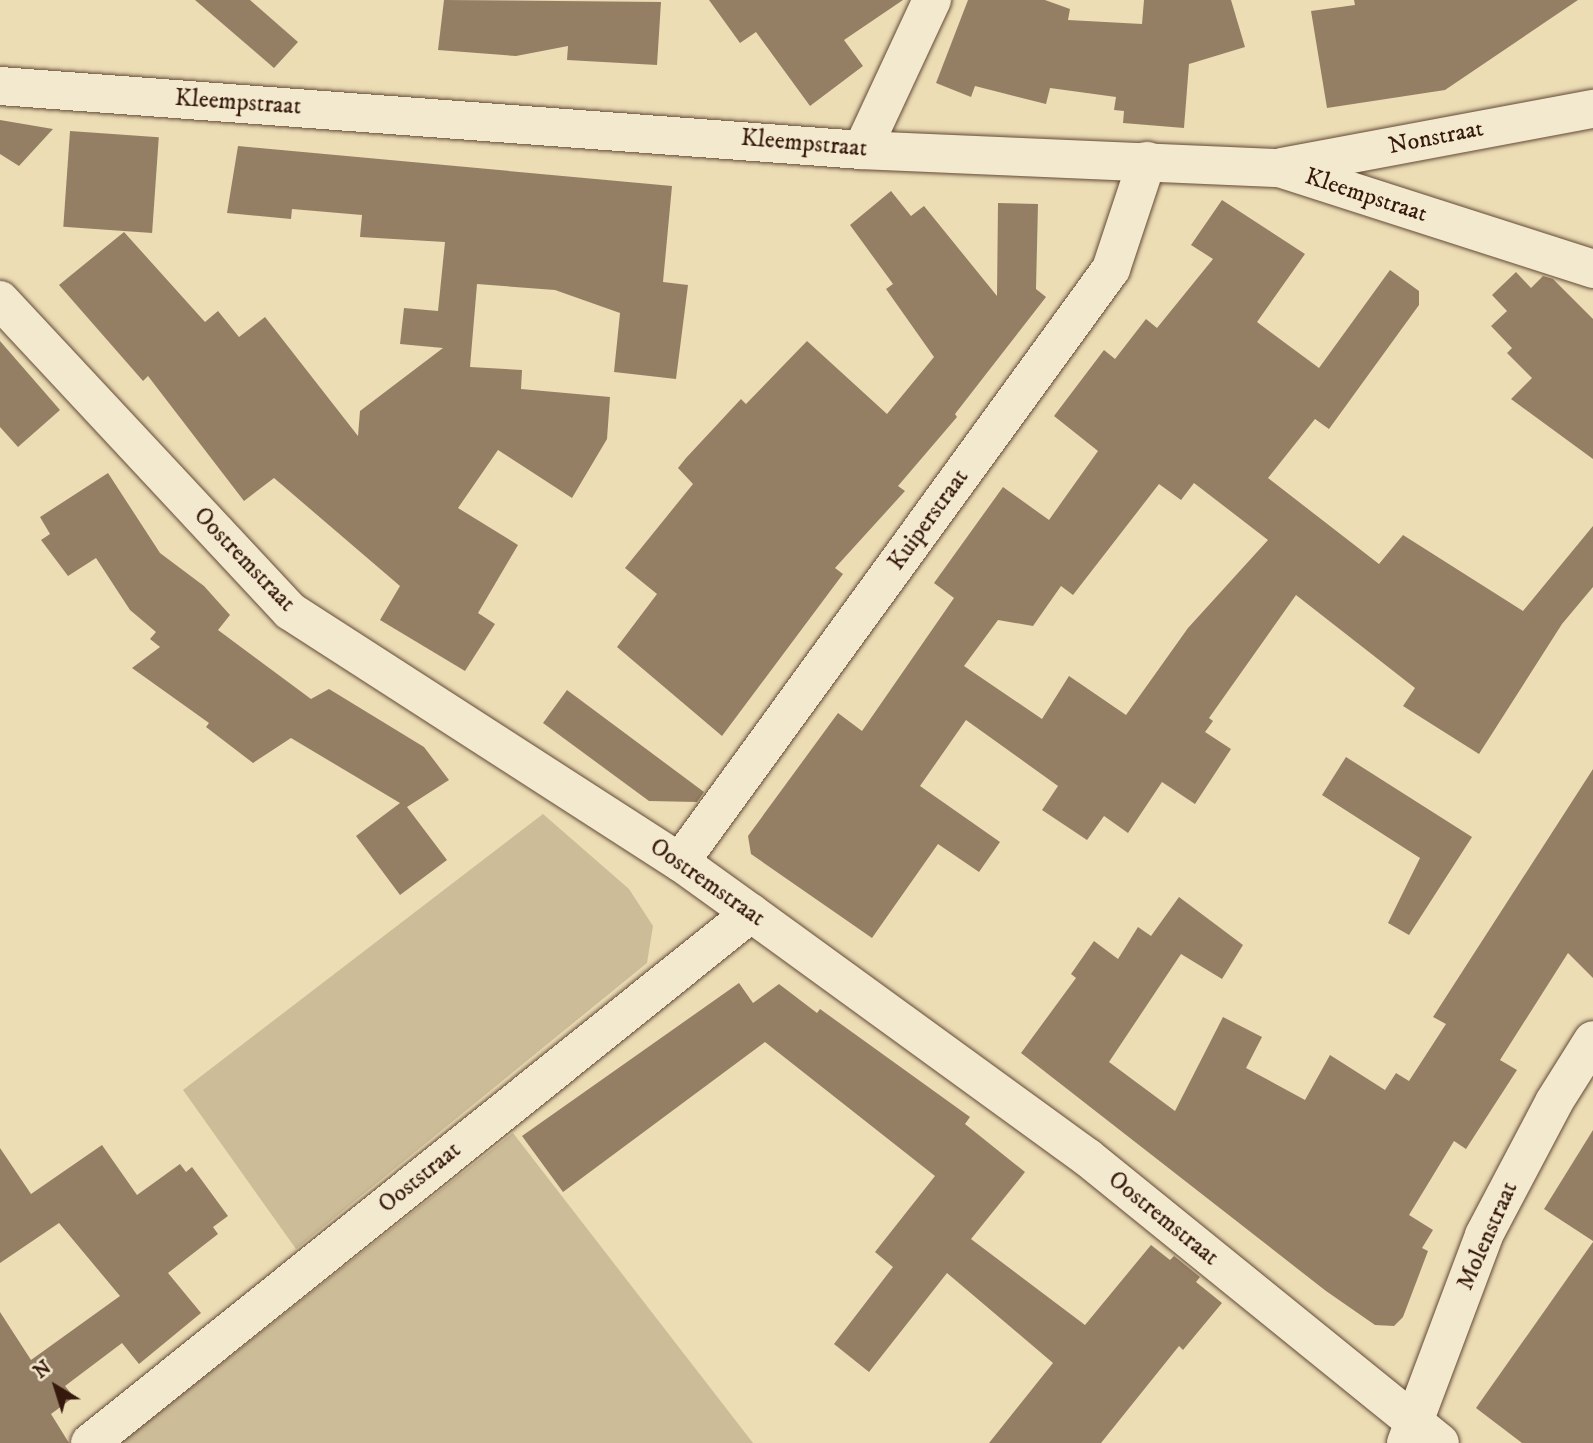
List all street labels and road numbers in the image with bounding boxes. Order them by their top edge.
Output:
street label: Kleempstraat [174,84,302,122]
street label: Nonstraat [1386,115,1486,161]
street label: Kleempstraat [740,124,868,164]
street label: Kleempstraat [1301,163,1431,229]
street label: Kuiperstraat [883,464,975,576]
street label: Oostremstraat [187,502,301,618]
street label: Oostremstraat [644,833,770,933]
street label: Ooststraat [373,1136,467,1220]
street label: Oostremstraat [1102,1166,1224,1272]
street label: Molenstraat [1451,1177,1525,1295]

